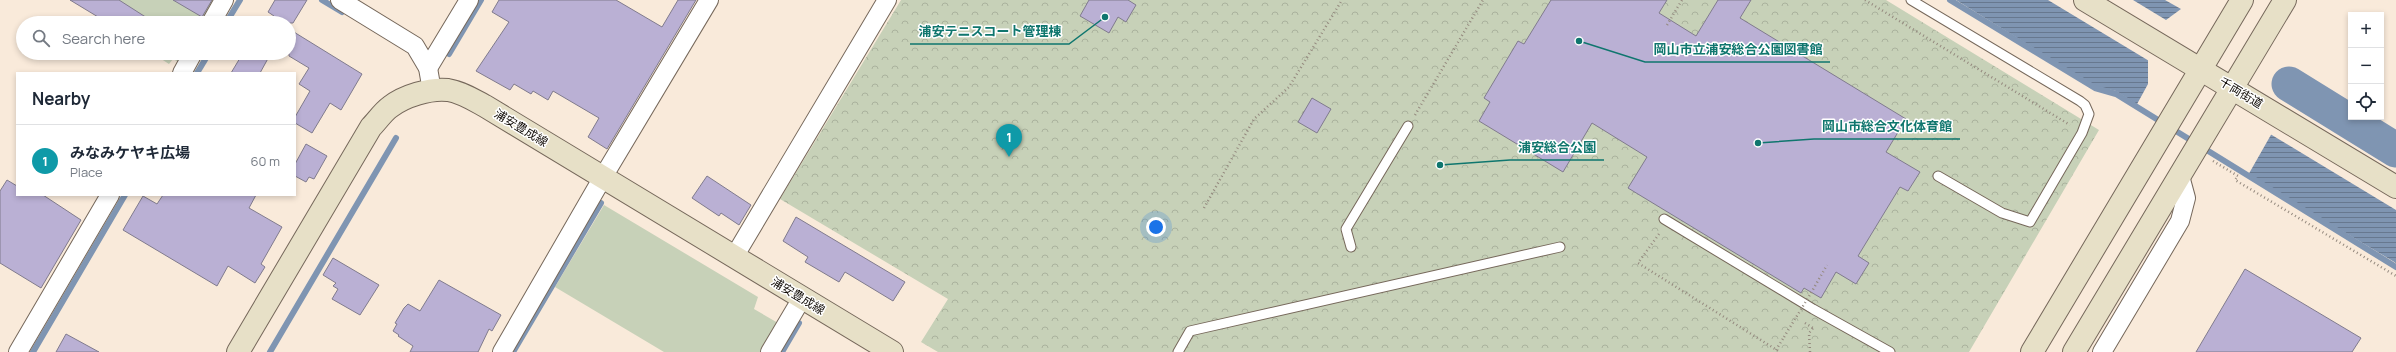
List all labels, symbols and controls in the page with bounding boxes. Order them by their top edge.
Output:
map controls [2348,12,2384,120]
button: + [2348,12,2384,48]
search box [16,16,296,60]
callout: 浦安テニスコート管理棟 [910,19,1069,44]
text: 浦安テニスコート管理棟 [918,22,1062,40]
icon: search [30,27,52,49]
text: Search here [62,28,145,49]
callout: 岡山市立浦安総合公園図書館 [1645,37,1830,62]
text: 岡山市立浦安総合公園図書館 [1653,40,1823,58]
button: − [2348,48,2384,84]
street label: 千両街道 [2216,73,2266,112]
button: locate [2348,84,2384,120]
text: Nearby [32,87,90,110]
street label: 浦安豊成線 [491,105,551,150]
callout: 岡山市総合文化体育館 [1814,114,1960,139]
text: 岡山市総合文化体育館 [1822,117,1952,135]
pin: 1 [996,124,1022,157]
callout: 浦安総合公園 [1510,135,1604,160]
text: 浦安総合公園 [1518,138,1596,156]
text: みなみケヤキ広場 [70,142,190,163]
text: 1 [42,152,48,170]
text: 60 m [250,152,280,170]
text: Place [70,163,103,181]
your location [1146,217,1166,237]
street label: 浦安豊成線 [768,273,828,318]

